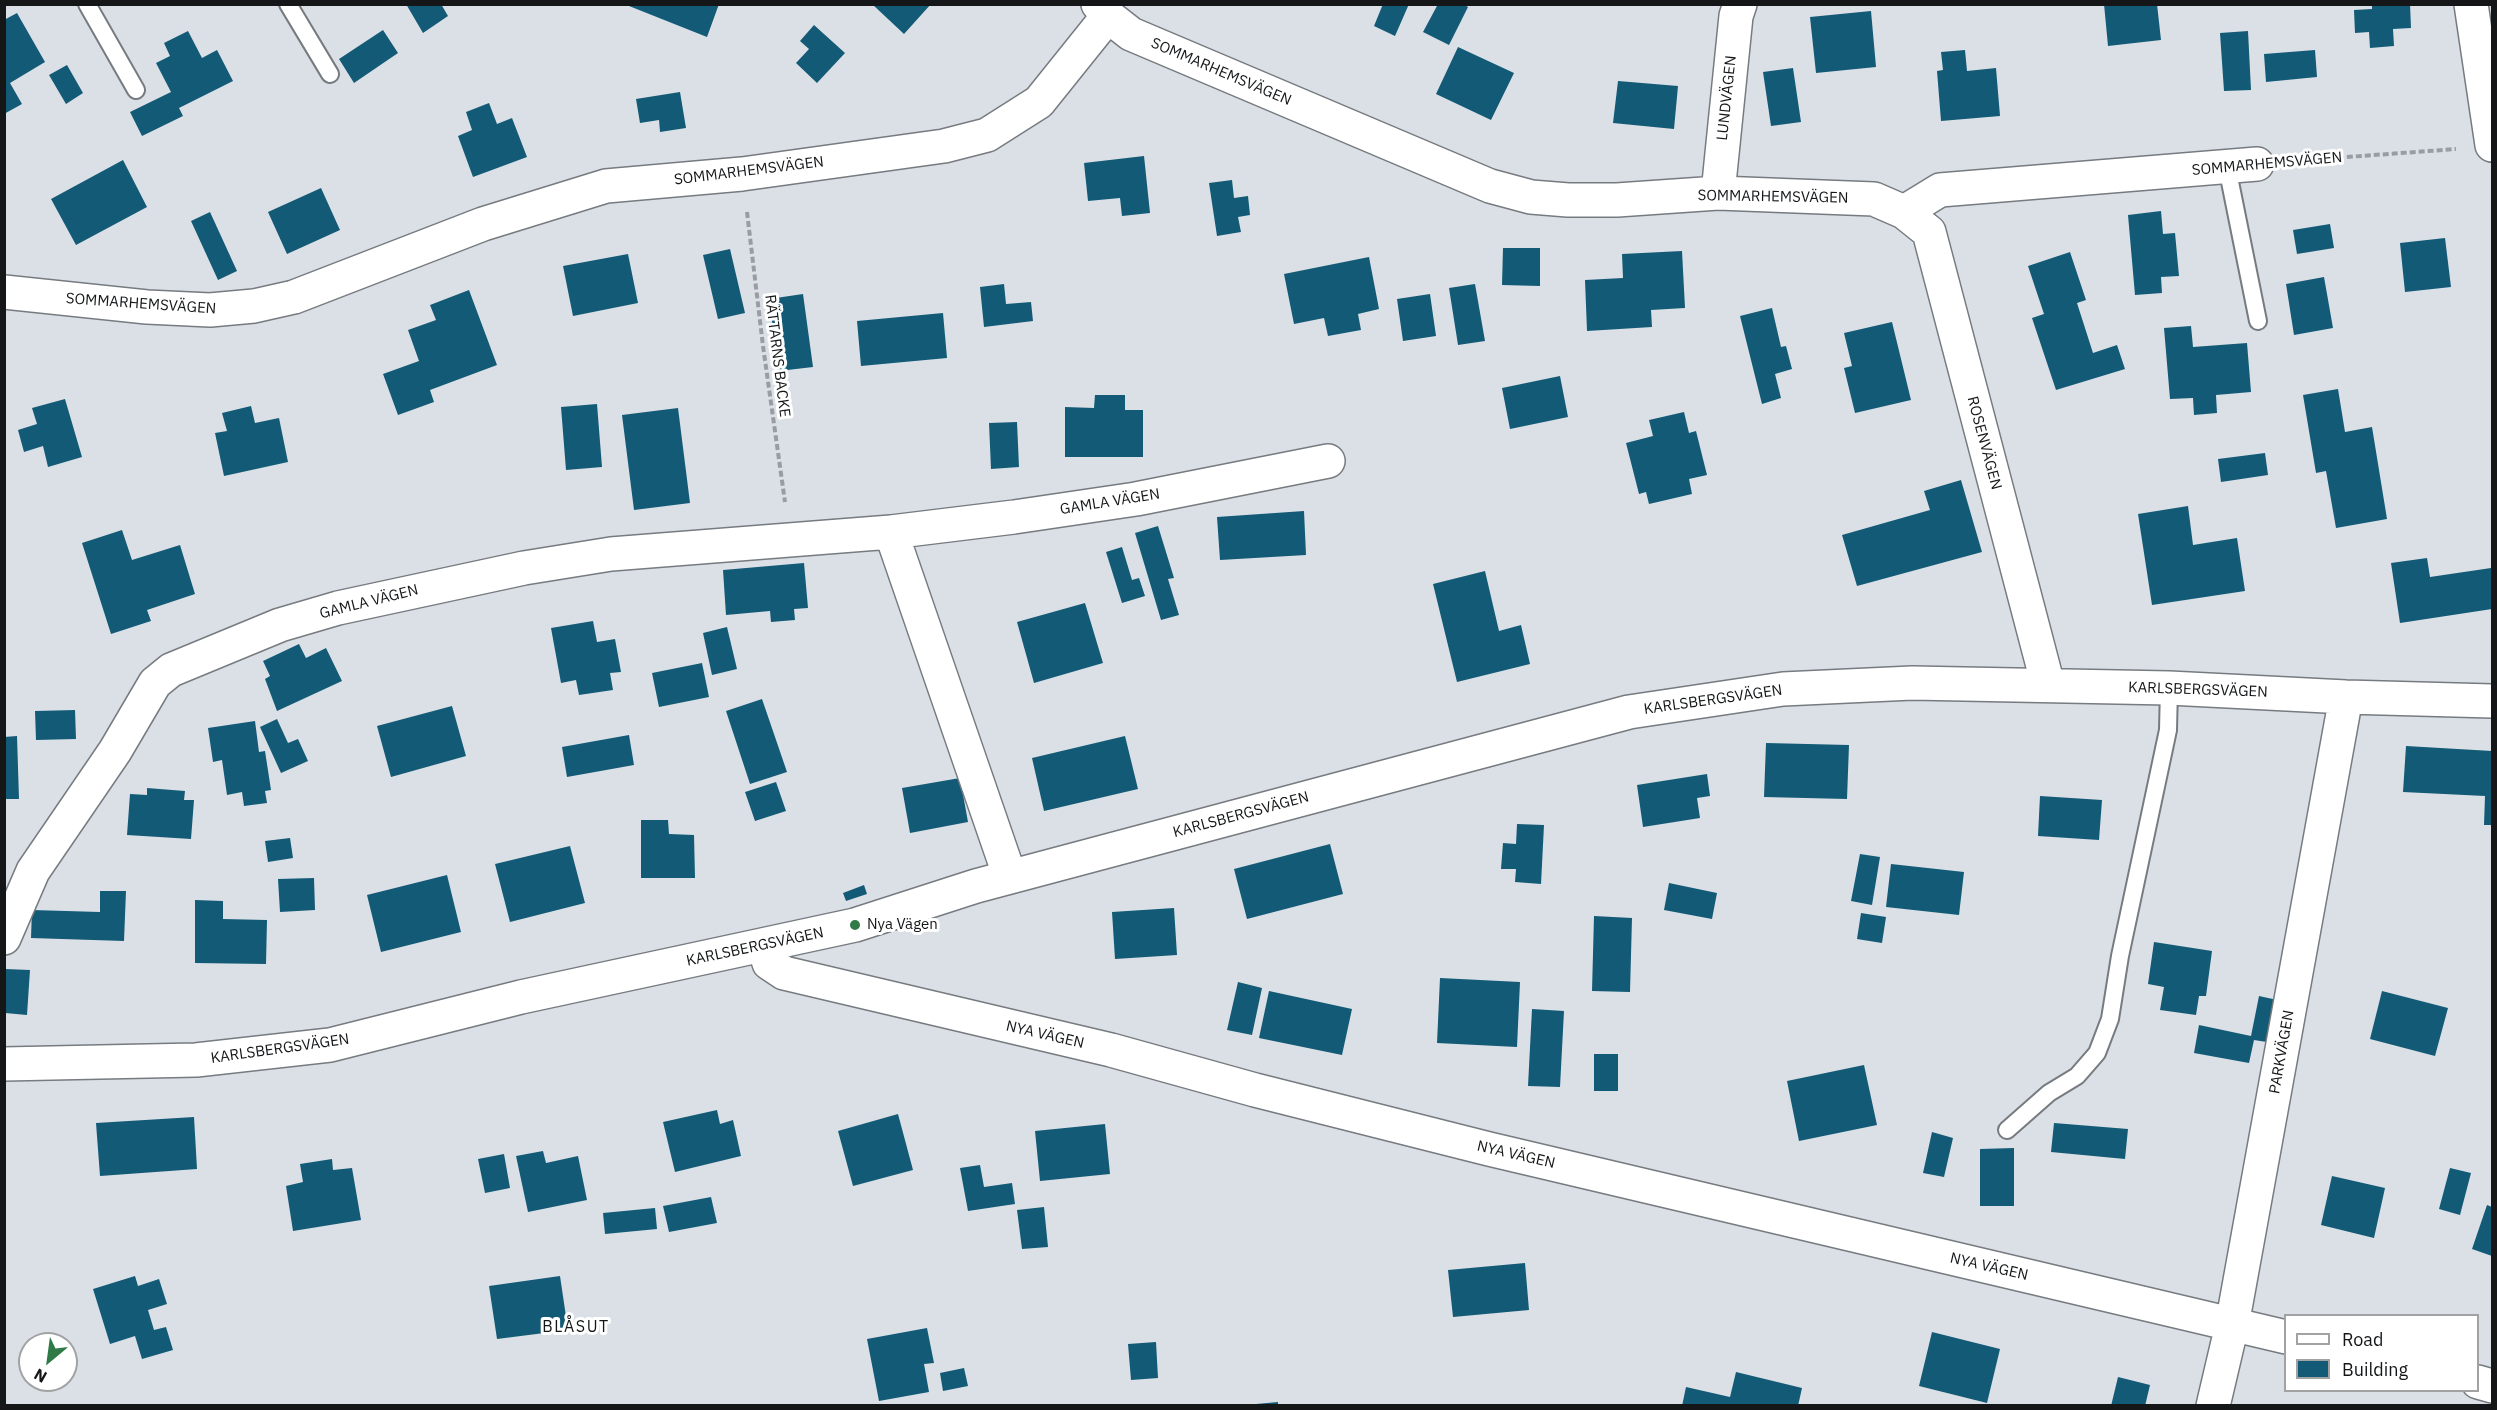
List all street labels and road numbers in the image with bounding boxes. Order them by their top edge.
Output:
street label: SOMMARHEMSVÄGEN [1148,34,1294,110]
street label: LUNDVÄGEN [1714,55,1740,141]
street label: SOMMARHEMSVÄGEN [2191,148,2343,180]
street label: SOMMARHEMSVÄGEN [673,153,825,189]
street label: SOMMARHEMSVÄGEN [1697,187,1849,207]
street label: SOMMARHEMSVÄGEN [65,290,217,318]
street label: RÄTTARNS BACKE [761,294,793,418]
street label: ROSENVÄGEN [1963,394,2005,492]
street label: GAMLA VÄGEN [1059,485,1161,519]
street label: GAMLA VÄGEN [318,581,420,623]
street label: KARLSBERGSVÄGEN [2128,679,2268,701]
street label: KARLSBERGSVÄGEN [1643,681,1783,719]
street label: KARLSBERGSVÄGEN [1171,788,1311,842]
street label: KARLSBERGSVÄGEN [685,924,825,970]
street label: PARKVÄGEN [2266,1009,2298,1095]
street label: NYA VÄGEN [1004,1017,1086,1053]
street label: KARLSBERGSVÄGEN [210,1030,350,1068]
street label: NYA VÄGEN [1475,1137,1557,1173]
street label: NYA VÄGEN [1948,1249,2030,1285]

